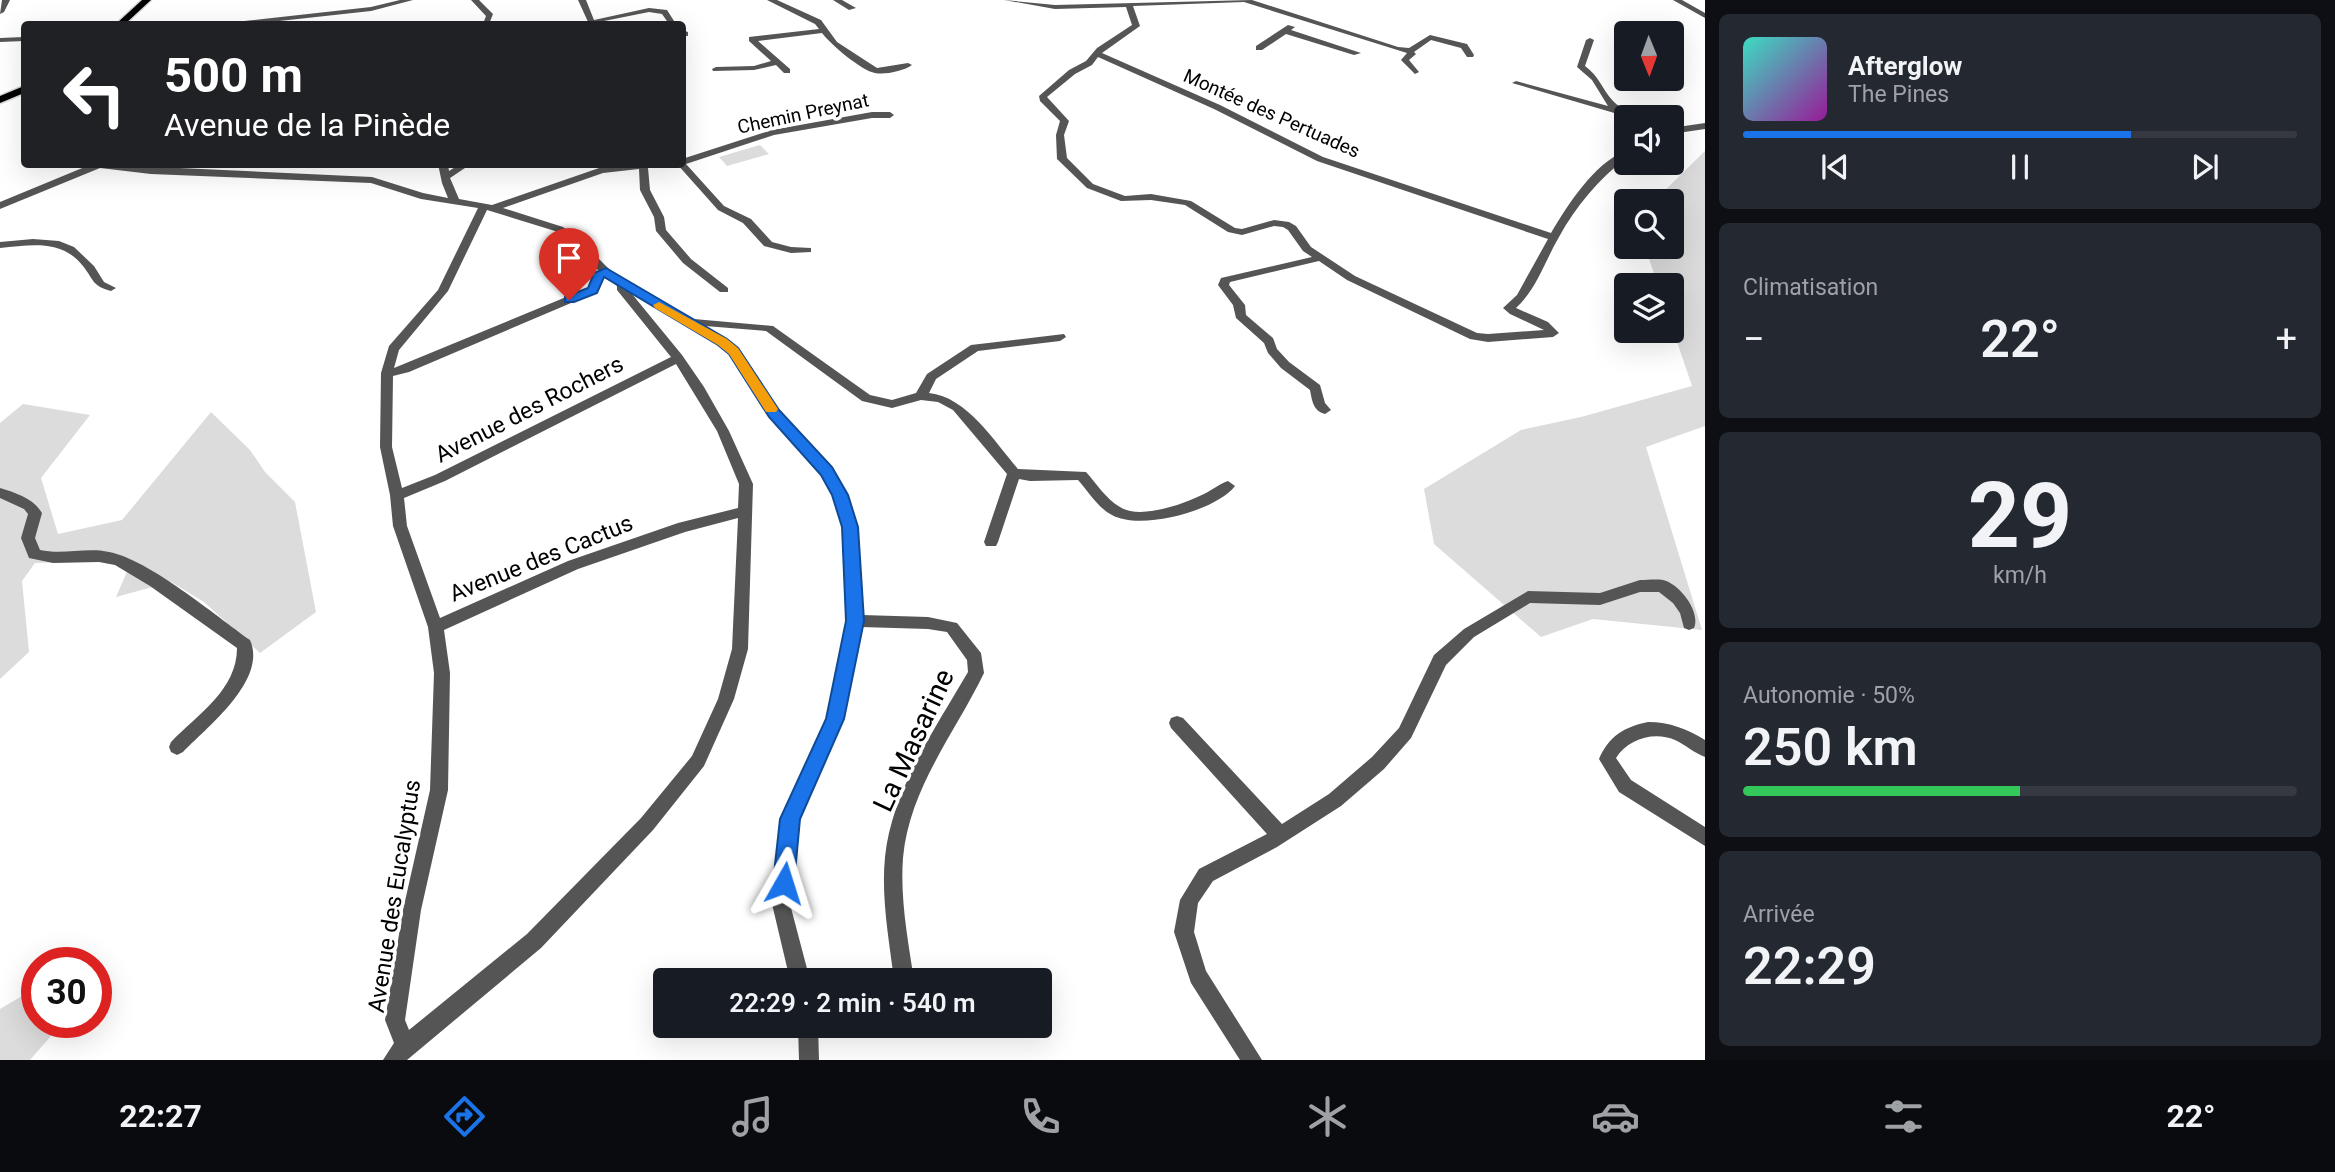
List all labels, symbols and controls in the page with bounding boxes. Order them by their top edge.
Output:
north arrow [1614,21,1684,91]
map controls [1614,21,1684,343]
text: 500 m [164,47,303,104]
icon: left [49,49,140,140]
text: Afterglow [1848,51,1962,81]
street label: Montée des Pertuades [1180,64,1364,163]
text: The Pines [1848,81,1949,108]
street label: Chemin Preynat [735,88,871,139]
button: sound [1614,105,1684,175]
text: Avenue de la Pinède [164,106,450,144]
icon: previous [1816,148,1854,186]
icon: pause [2001,148,2039,186]
icon: next [2186,148,2224,186]
button: search [1614,189,1684,259]
pin [539,228,599,300]
icon: arrive [550,239,588,277]
button: layers [1614,273,1684,343]
text: Climatisation [1743,274,1878,301]
text: 22° [1980,309,2060,370]
text: − [1743,317,1765,361]
text: + [2275,317,2297,361]
street label: Avenue des Rochers [431,350,628,469]
text: 29 [1968,463,2072,569]
street label: Avenue des Cactus [446,509,637,608]
text: km/h [1993,562,2047,589]
street label: La Masarine [866,664,961,817]
text: Autonomie · 50% [1743,682,1915,709]
text: 250 km [1743,717,1918,778]
street label: Avenue des Eucalyptus [363,778,426,1014]
position arrow [747,846,821,920]
text: Arrivée [1743,901,1815,928]
text: 22:29 [1743,936,1876,997]
speed limit sign: 30 [21,947,112,1038]
text: 22:29 · 2 min · 540 m [729,988,976,1018]
icon: directions [440,1092,489,1141]
icon: music [728,1092,777,1141]
icon: phone [1016,1092,1065,1141]
icon: climate [1303,1092,1352,1141]
icon: car [1591,1092,1640,1141]
icon: filters [1879,1092,1928,1141]
text: 22:27 [119,1097,202,1135]
text: 22° [2166,1097,2216,1135]

